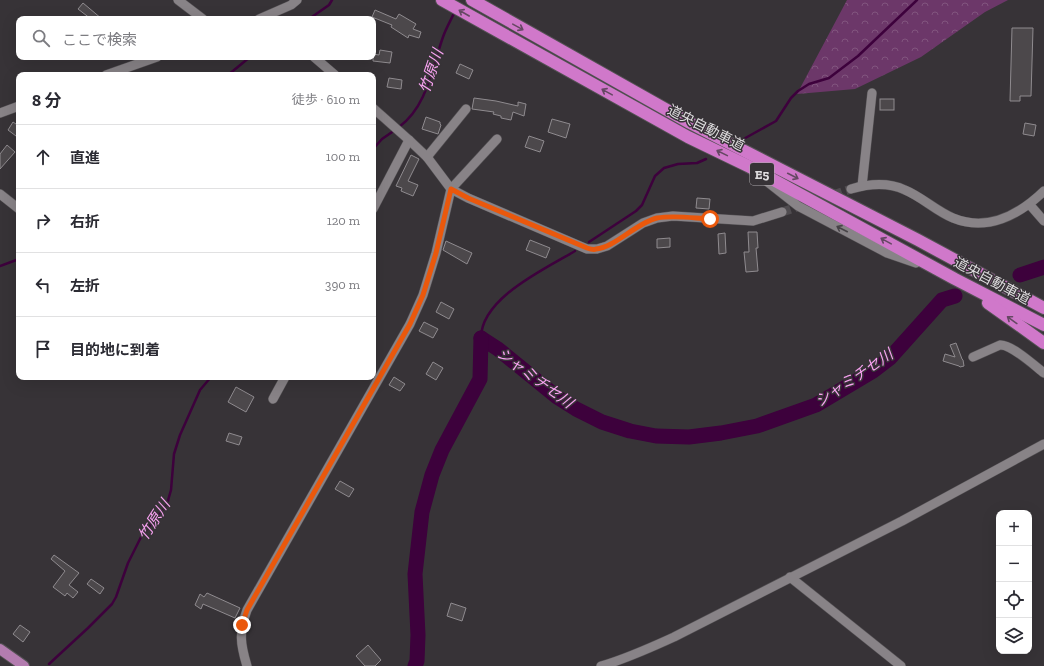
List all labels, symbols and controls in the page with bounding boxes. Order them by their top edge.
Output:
one-way arrow [458,8,470,16]
search box [16,16,376,60]
one-way arrow [512,24,524,31]
icon: search [30,27,52,49]
text: ここで検索 [62,31,137,49]
water label: 竹原川 [415,45,447,95]
one-way arrow [601,88,613,96]
text: 8 分 [32,90,61,110]
text: 徒歩 · 610 m [292,92,360,107]
street label: 道央自動車道 [665,101,747,155]
icon: ahead [32,146,54,168]
text: 直進 [70,149,100,167]
text: 100 m [326,149,360,164]
one-way arrow [716,149,728,156]
road number: E5 [750,163,774,185]
one-way arrow [786,172,798,180]
icon: right [32,210,54,232]
route start [701,210,719,228]
text: 右折 [70,213,100,231]
text: 120 m [327,213,360,228]
one-way arrow [836,225,848,232]
one-way arrow [880,237,892,244]
street label: 道央自動車道 [951,254,1033,308]
icon: left [32,274,54,296]
text: 左折 [70,277,100,295]
text: 390 m [325,277,360,292]
one-way arrow [1007,316,1018,324]
icon: arrive [32,338,54,360]
text: 目的地に到着 [70,341,160,359]
water label: シャミチセ川 [493,344,578,413]
water label: シャミチセ川 [812,344,898,411]
water label: 竹原川 [134,495,175,544]
map controls [996,510,1032,654]
button: + [996,510,1032,546]
button: − [996,546,1032,582]
button: locate [996,582,1032,618]
route end [233,616,251,634]
button: layers [996,618,1032,654]

